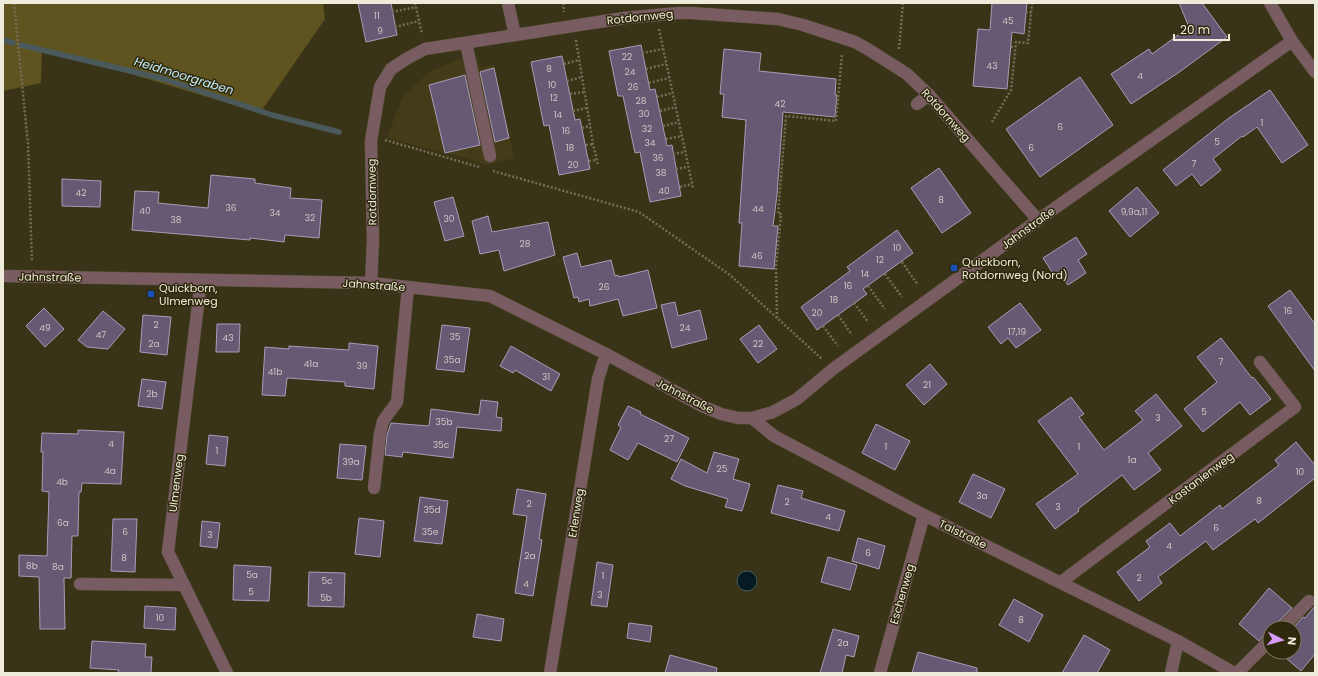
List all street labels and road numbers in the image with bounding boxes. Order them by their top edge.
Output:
street label: Rotdornweg [606,6,674,28]
street label: Rotdornweg [918,85,974,145]
street label: Rotdornweg [363,159,381,225]
street label: Jahnstraße [998,203,1058,253]
street label: Jahnstraße [18,268,82,286]
street label: Jahnstraße [342,275,406,295]
street label: Jahnstraße [653,375,717,417]
street label: Kastanienweg [1165,448,1237,508]
street label: Ulmenweg [164,453,188,513]
street label: Erlenweg [564,487,588,539]
street label: Talstraße [936,515,990,553]
street label: Eschenweg [886,562,918,626]

